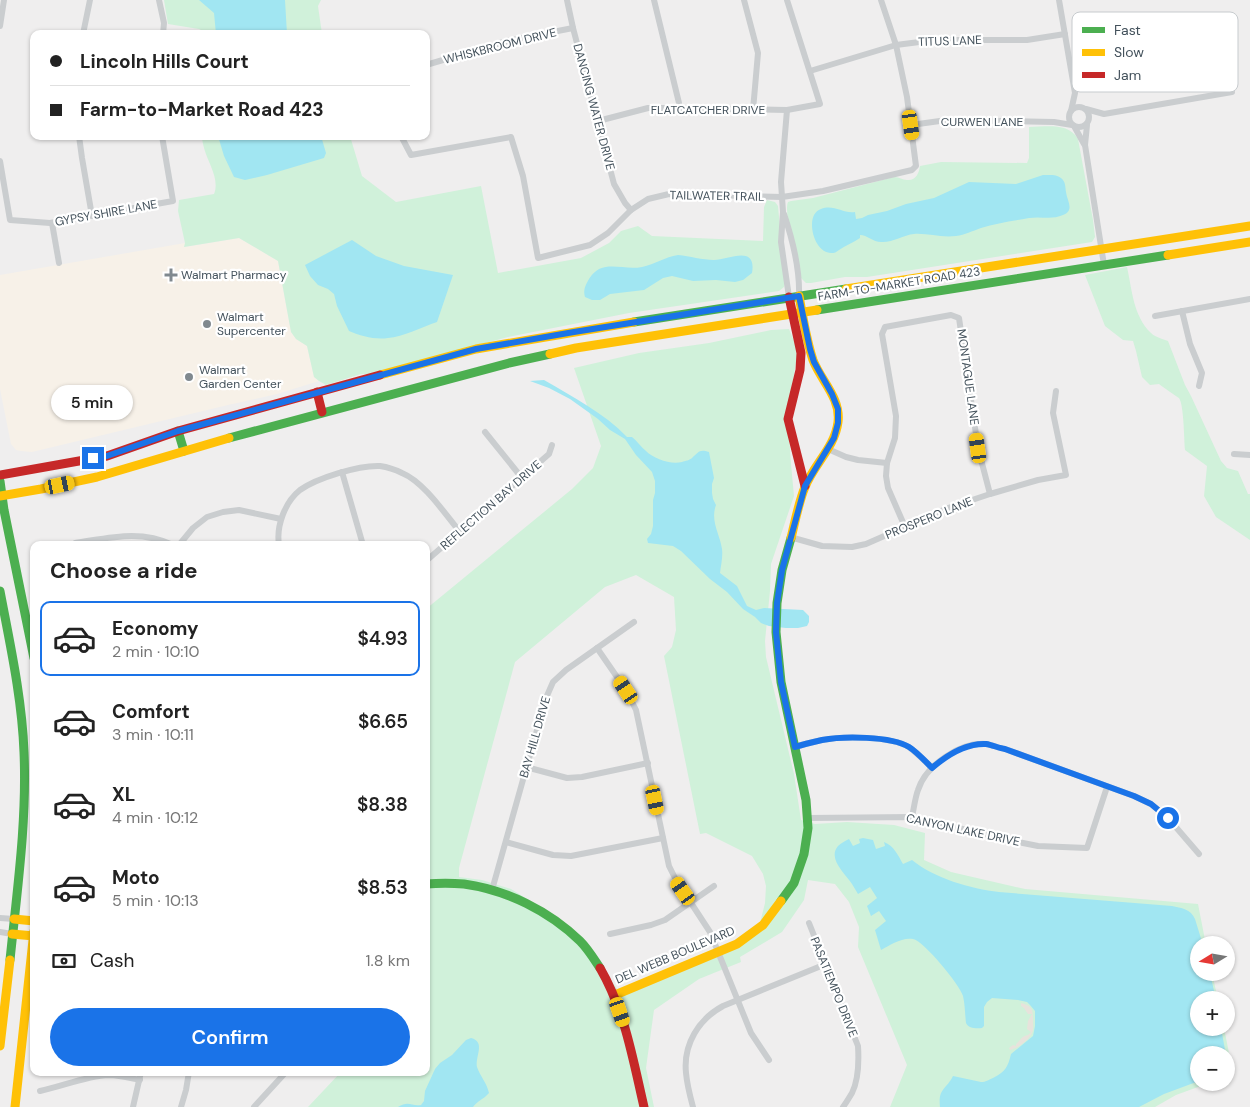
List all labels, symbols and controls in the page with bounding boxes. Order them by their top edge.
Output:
legend [1072,12,1238,92]
text: Fast [1114,21,1141,39]
street label: WHISKBROOM DRIVE [442,24,558,68]
street label: TITUS LANE [918,32,982,50]
street label: DANCING WATER DRIVE [569,42,619,172]
text: Slow [1114,43,1144,61]
text: Lincoln Hills Court [80,49,249,74]
text: Jam [1114,66,1141,84]
text: Farm-to-Market Road 423 [80,97,324,122]
street label: FLATCATCHER DRIVE [651,102,766,118]
car [901,109,920,141]
street label: CURWEN LANE [941,114,1024,130]
street label: TAILWATER TRAIL [670,187,764,205]
street label: GYPSY SHIRE LANE [54,196,159,230]
street label: FARM-TO-MARKET ROAD 423 [817,263,981,305]
place label: Walmart Pharmacy [181,267,287,283]
marker: Walmart Pharmacy [165,269,177,281]
place label: Walmart Supercenter [217,309,286,339]
marker: Walmart Supercenter [201,318,213,330]
street label: MONTAGUE LANE [953,328,983,426]
place label: Walmart Garden Center [199,362,282,392]
marker: Walmart Garden Center [183,371,195,383]
callout: 5 min [52,386,134,420]
text: 5 min [71,392,113,413]
car [968,432,987,464]
route end [82,447,104,469]
street label: REFLECTION BAY DRIVE [437,456,545,554]
car [43,475,76,495]
street label: PROSPERO LANE [883,493,975,543]
text: Choose a ride [50,556,198,585]
icon: car [52,616,97,661]
text: Economy [112,616,199,641]
text: $4.93 [357,626,408,651]
text: 2 min · 10:10 [112,641,200,662]
car [611,673,640,707]
street label: BAY HILL DRIVE [516,694,554,780]
icon: car [52,699,97,744]
text: Comfort [112,699,190,724]
text: $6.65 [358,709,408,734]
text: 3 min · 10:11 [112,724,194,745]
icon: car [52,782,97,827]
text: XL [112,782,135,807]
car [644,784,665,816]
text: $8.38 [357,792,408,817]
text: 4 min · 10:12 [112,807,198,828]
route start [1157,807,1179,829]
street label: CANYON LAKE DRIVE [905,810,1022,850]
icon: car [52,865,97,910]
text: Moto [112,865,160,890]
car [668,874,697,908]
text: $8.53 [357,875,408,900]
text: 5 min · 10:13 [112,890,199,911]
street label: DEL WEBB BOULEVARD [613,923,737,987]
street label: PASATIEMPO DRIVE [807,935,861,1040]
north arrow [1190,936,1235,981]
map controls [1190,936,1235,1091]
icon: cash [50,947,78,975]
text: Cash [90,948,134,973]
text: 1.8 km [366,950,410,971]
button: + [1190,991,1235,1036]
car [608,995,631,1029]
button: Confirm [50,1008,410,1066]
button: − [1190,1046,1235,1091]

